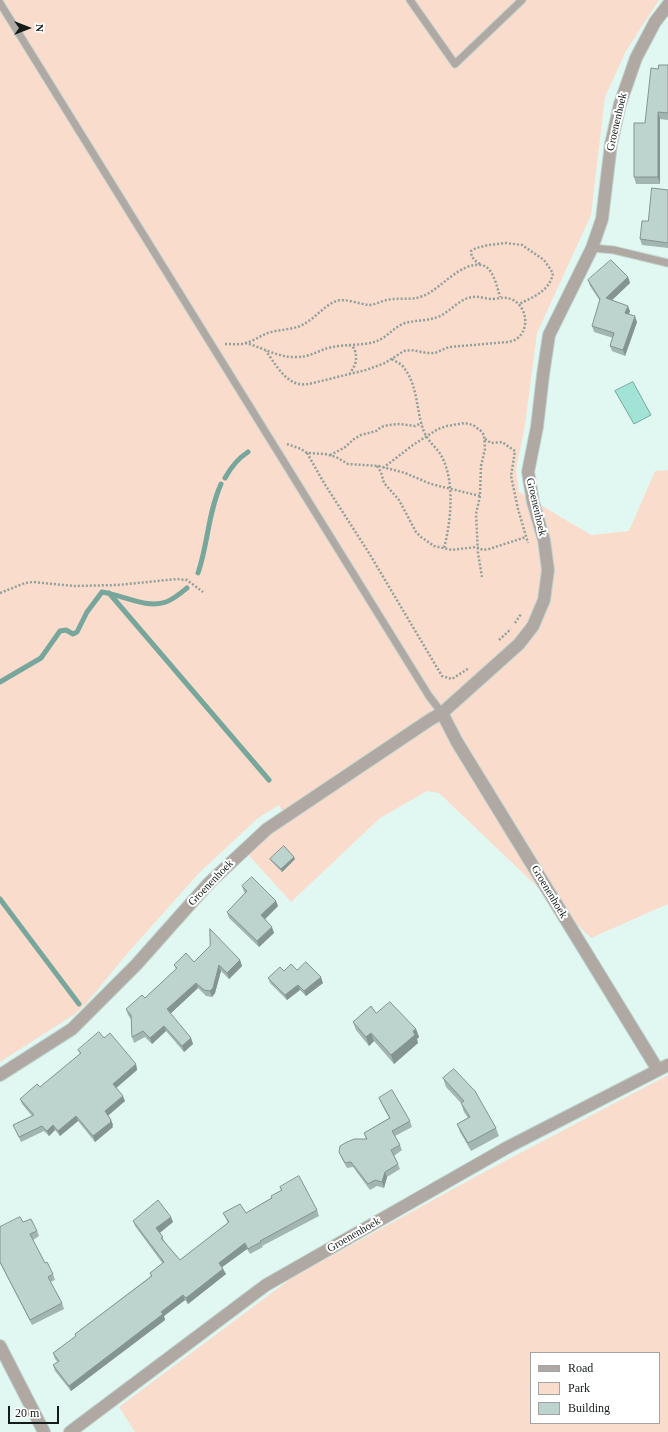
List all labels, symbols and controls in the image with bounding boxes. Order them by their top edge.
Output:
north arrow [8,8,48,48]
text: N [34,24,46,32]
street label: Groenenhoek [604,92,630,152]
street label: Groenenhoek [523,477,549,537]
street label: Groenenhoek [186,857,236,909]
street label: Groenenhoek [528,863,570,921]
street label: Groenenhoek [325,1214,383,1256]
legend [530,1352,660,1424]
text: Road [568,1361,593,1375]
text: Park [568,1381,590,1395]
scale bar [10,1398,61,1424]
text: Building [568,1401,610,1415]
text: 20 m [15,1406,39,1420]

